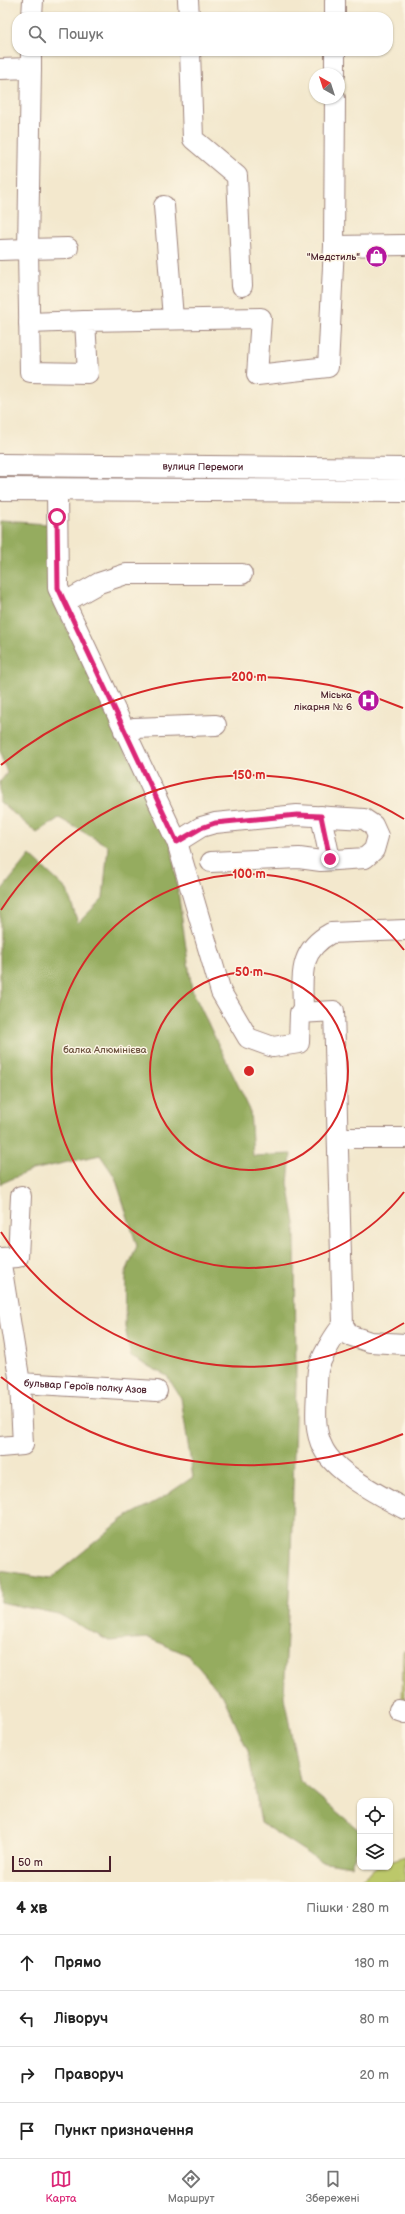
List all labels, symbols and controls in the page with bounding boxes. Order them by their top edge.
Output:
search box [12,12,393,56]
icon: search [26,23,48,45]
text: Пошук [58,25,104,44]
north arrow [309,68,345,104]
shop icon: "Медстиль" [363,244,389,270]
place label: "Медстиль" [307,251,360,263]
street label: вулиця Перемоги [162,461,244,473]
route start [48,508,66,526]
text: 200 m [231,670,267,685]
hospital icon: Мiська лiкарня № 6 [355,688,381,714]
place label: Мiська лiкарня № 6 [294,689,352,713]
text: 150 m [233,768,265,783]
route end [321,850,339,868]
text: 100 m [232,867,266,882]
text: 50 m [235,965,263,980]
park label: балка Алюмінієва [63,1044,147,1056]
centre of rings [242,1064,256,1078]
street label: бульвар Героїв полку Азов [23,1377,148,1396]
map controls [357,1798,393,1870]
button: locate [357,1798,393,1834]
button: layers [357,1834,393,1870]
scale bar [12,1854,111,1873]
text: 50 m [18,1856,43,1869]
text: 4 хв [16,1898,48,1918]
text: Пішки · 280 m [306,1900,389,1916]
icon: ahead [16,1952,38,1974]
text: Прямо [54,1953,101,1972]
text: 180 m [354,1955,389,1971]
icon: left [16,2008,38,2030]
text: Ліворуч [54,2009,108,2028]
text: 80 m [360,2011,389,2027]
icon: right [16,2064,38,2086]
text: Праворуч [54,2065,124,2084]
text: 20 m [359,2067,389,2083]
icon: arrive [16,2120,38,2142]
text: Пункт призначення [54,2121,194,2140]
tab: Карта [46,2168,77,2205]
tab: Маршрут [168,2168,215,2205]
tab: Збережені [306,2168,359,2205]

